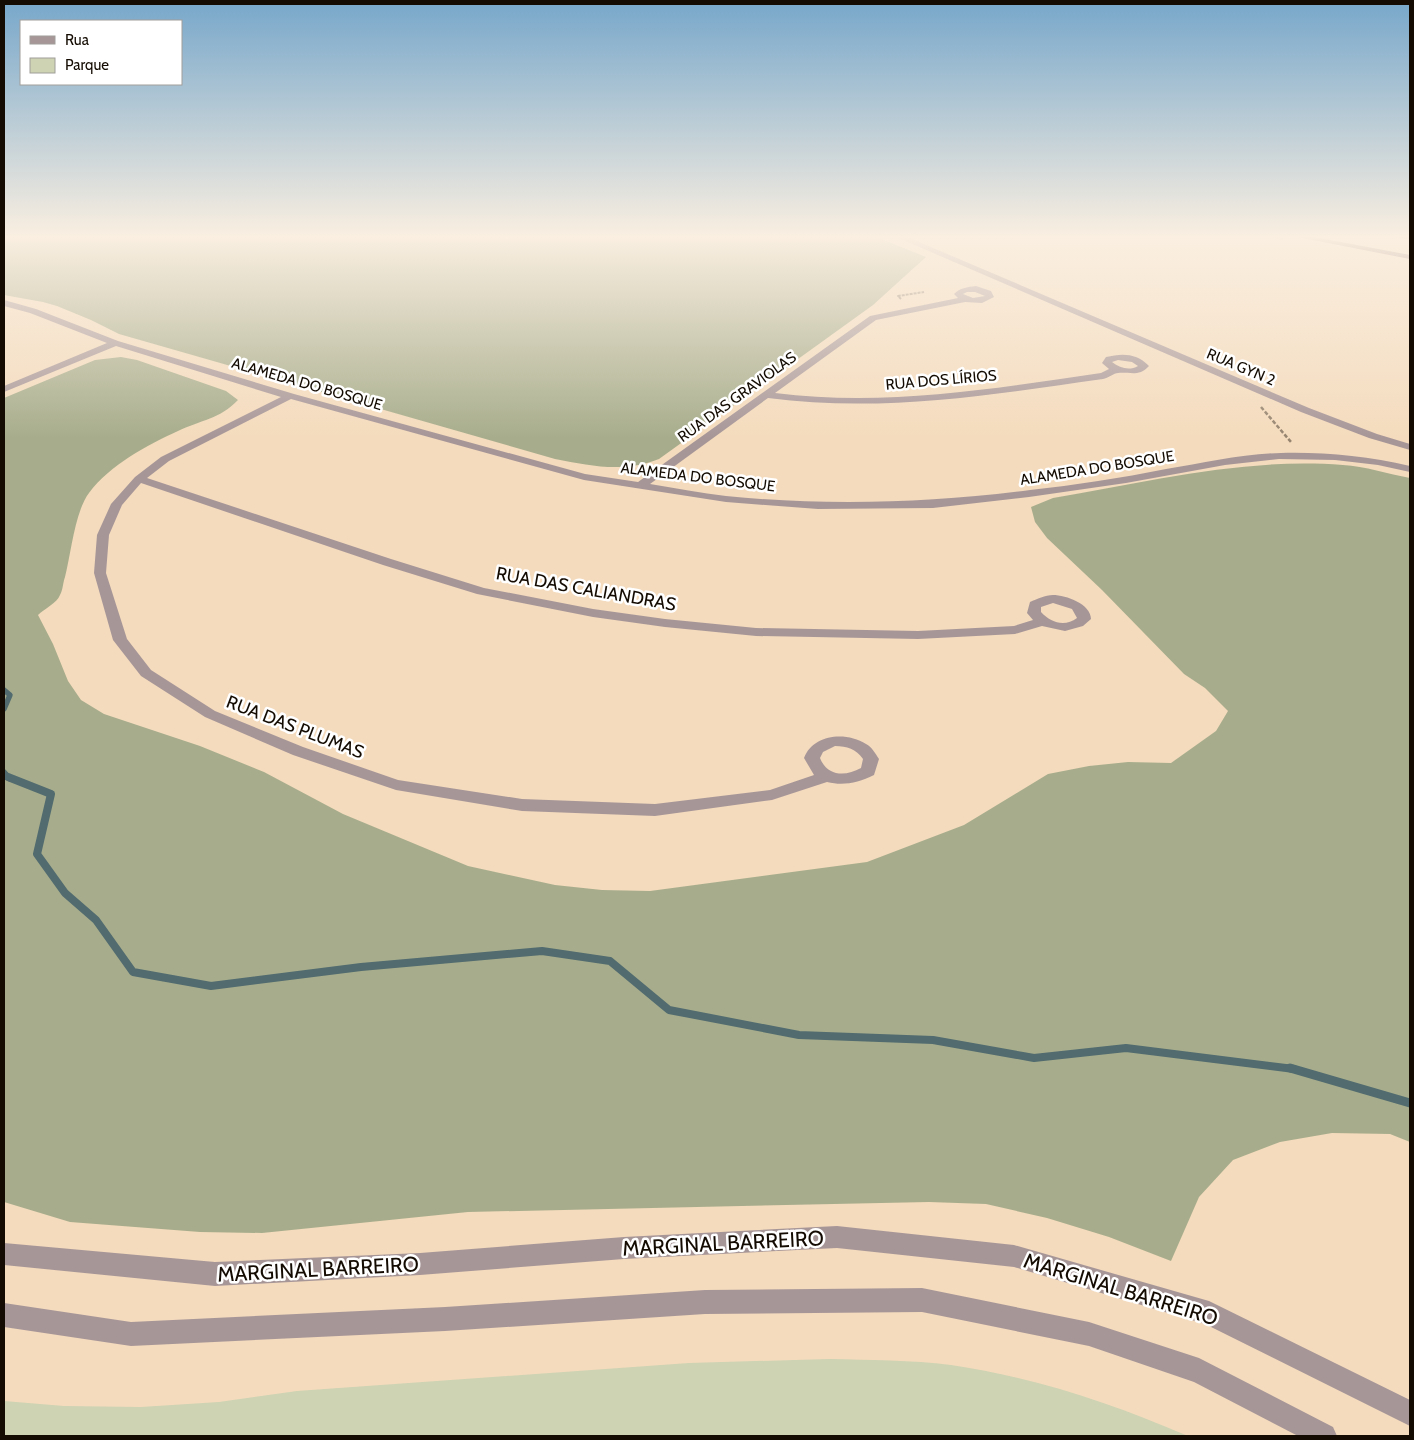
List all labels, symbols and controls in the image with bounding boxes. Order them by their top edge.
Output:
legend [20,20,182,85]
text: Rua [65,31,90,49]
text: Parque [65,56,109,74]
street label: RUA GYN 2 [1204,345,1278,390]
street label: RUA DAS GRAVIOLAS [674,348,800,446]
street label: ALAMEDA DO BOSQUE [230,354,384,414]
street label: RUA DOS LÍRIOS [885,365,998,394]
street label: ALAMEDA DO BOSQUE [1019,447,1175,489]
street label: ALAMEDA DO BOSQUE [620,459,776,495]
street label: RUA DAS CALIANDRAS [494,562,678,616]
street label: RUA DAS PLUMAS [223,691,367,763]
street label: MARGINAL BARREIRO [622,1225,824,1261]
street label: MARGINAL BARREIRO [1021,1248,1221,1330]
street label: MARGINAL BARREIRO [217,1251,419,1287]

